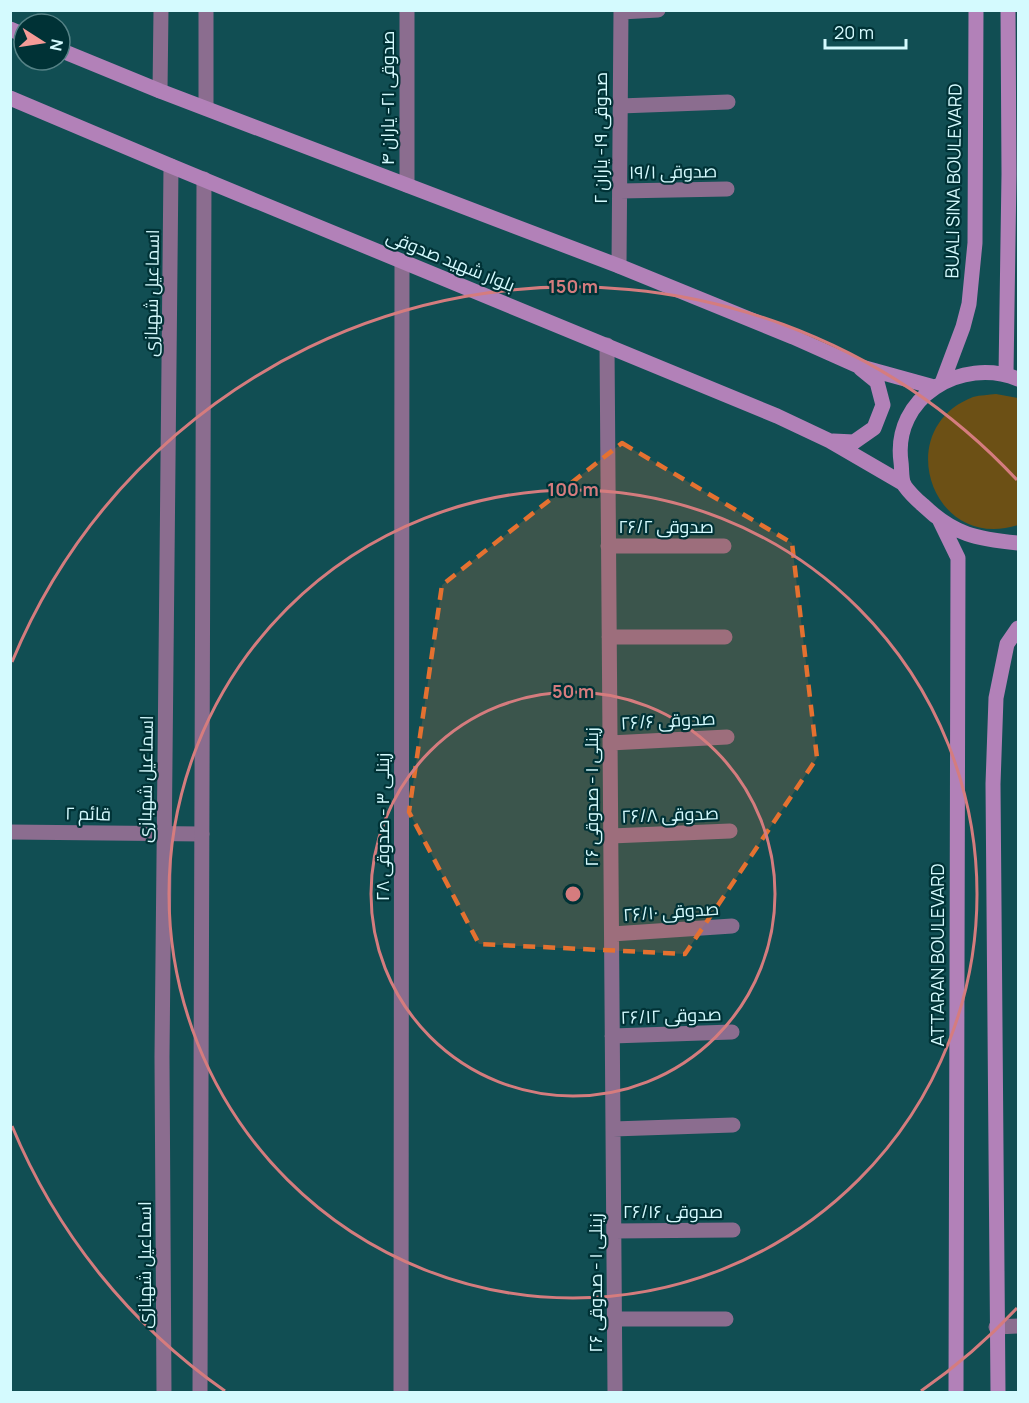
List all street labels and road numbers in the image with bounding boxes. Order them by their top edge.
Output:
street label: صدوقی ۲۱- یاران ۴ [375,31,399,165]
street label: صدوقی ۱۹- یاران ۲ [588,72,612,204]
street label: BUALI SINA BOULEVARD [939,83,967,279]
street label: صدوقی ۱۹/۱ [629,158,717,184]
street label: بلوار شهید صدوقی [383,223,519,297]
street label: اسماعیل شهبازی [138,229,164,357]
street label: صدوقی ۲۶/۲ [618,514,714,538]
street label: صدوقی ۲۶/۶ [620,706,716,734]
street label: اسماعیل شهبازی [132,715,158,843]
street label: زینلی ۱ - صدوقی ۲۶ [579,727,603,867]
street label: زینلی ۳ - صدوقی ۲۸ [370,753,394,901]
street label: صدوقی ۲۶/۸ [621,800,719,828]
street label: قائم ۲ [65,801,111,826]
street label: ATTARAN BOULEVARD [925,863,949,1047]
street label: صدوقی ۲۶/۱۰ [622,896,720,926]
street label: صدوقی ۲۶/۱۲ [620,1001,722,1029]
street label: صدوقی ۲۶/۱۶ [623,1199,723,1223]
street label: اسماعیل شهبازی [132,1201,156,1329]
street label: زینلی ۱ - صدوقی ۲۶ [583,1213,607,1353]

